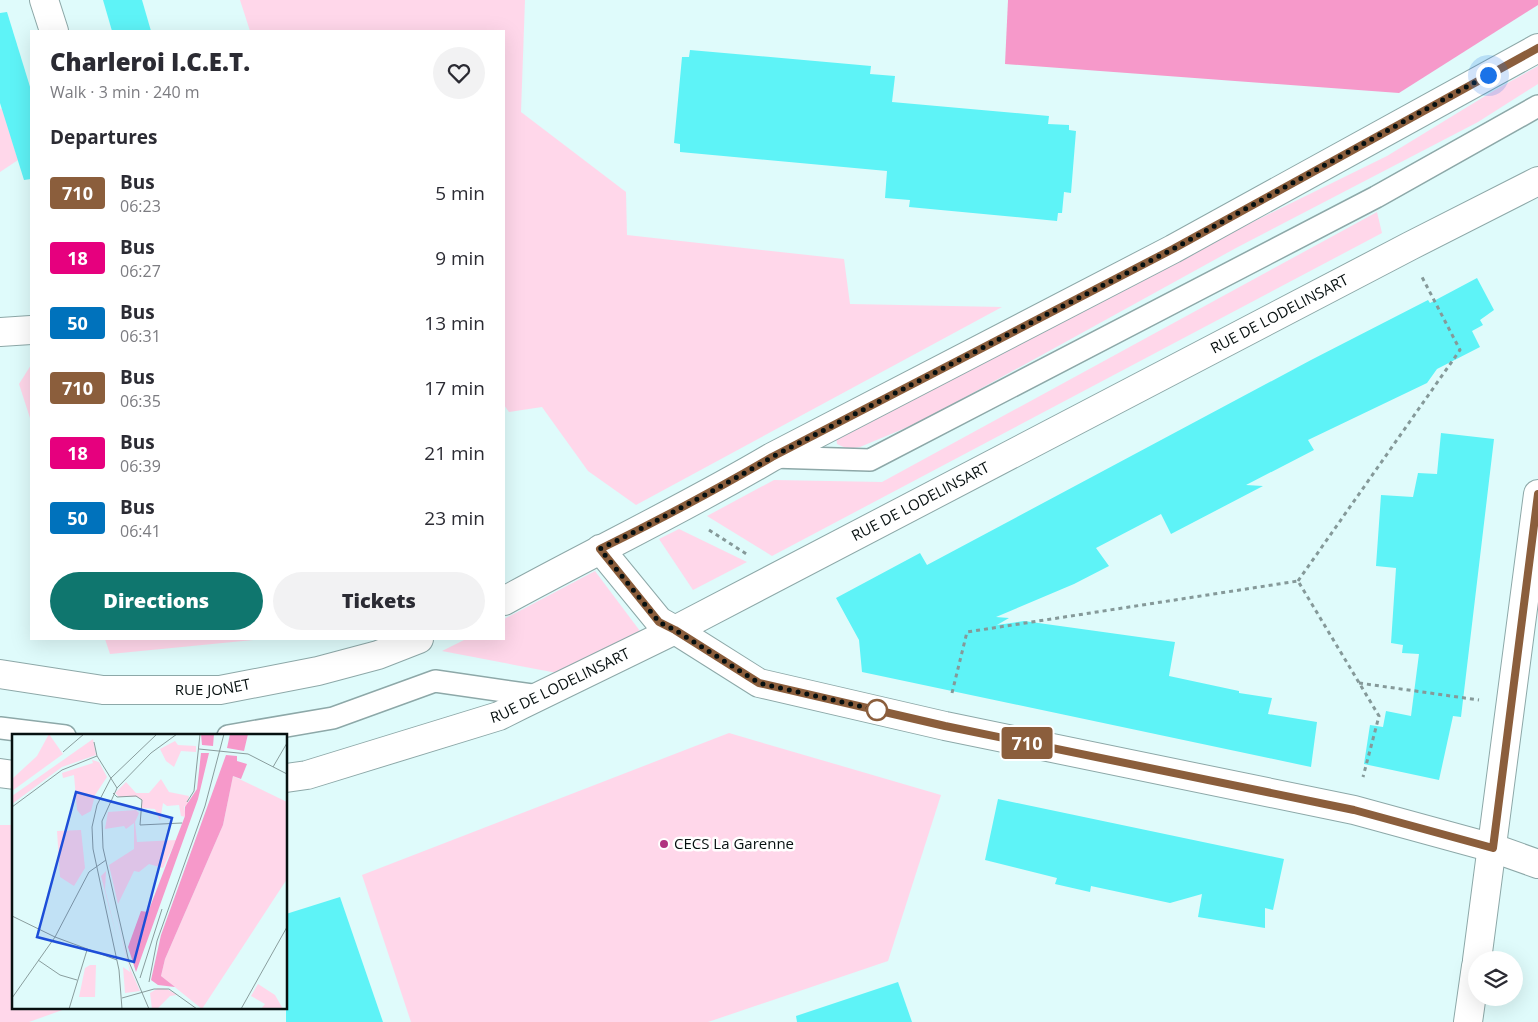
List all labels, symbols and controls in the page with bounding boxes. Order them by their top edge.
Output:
text: Charleroi I.C.E.T. [50,45,250,78]
button: heart [433,47,485,99]
your location [1476,63,1501,88]
text: Walk · 3 min · 240 m [50,81,200,103]
text: Departures [50,124,157,150]
text: Bus [120,169,155,195]
text: 5 min [435,180,485,206]
text: 710 [62,181,93,205]
text: 06:23 [120,195,161,217]
text: Bus [120,234,155,260]
text: 9 min [435,245,485,271]
text: 18 [67,246,88,270]
text: 06:27 [120,260,161,282]
street label: RUE DE LODELINSART [1207,269,1352,358]
text: Bus [120,299,155,325]
text: 13 min [424,310,485,336]
text: 50 [67,311,88,335]
text: 06:31 [120,325,161,347]
text: Bus [120,364,155,390]
text: 17 min [424,375,485,401]
text: 710 [62,376,93,400]
text: 06:35 [120,390,161,412]
text: Bus [120,429,155,455]
text: 21 min [424,440,485,466]
text: 18 [67,441,88,465]
text: 06:39 [120,455,161,477]
street label: RUE DE LODELINSART [848,456,993,545]
text: Bus [120,494,155,520]
text: 23 min [424,505,485,531]
text: 50 [67,506,88,530]
text: 06:41 [120,520,161,542]
button: Directions [50,572,263,630]
button: Tickets [273,572,485,630]
street label: RUE DE LODELINSART [488,642,633,727]
street label: RUE JONET [175,673,253,699]
unlabelled marker [866,699,888,721]
line badge: 710 [998,727,1056,759]
text: 710 [1012,731,1042,755]
inset map [12,734,288,1010]
place label: CECS La Garenne [674,833,794,853]
marker: CECS La Garenne [658,838,670,850]
map controls [1468,951,1523,1006]
button: layers [1468,951,1523,1006]

